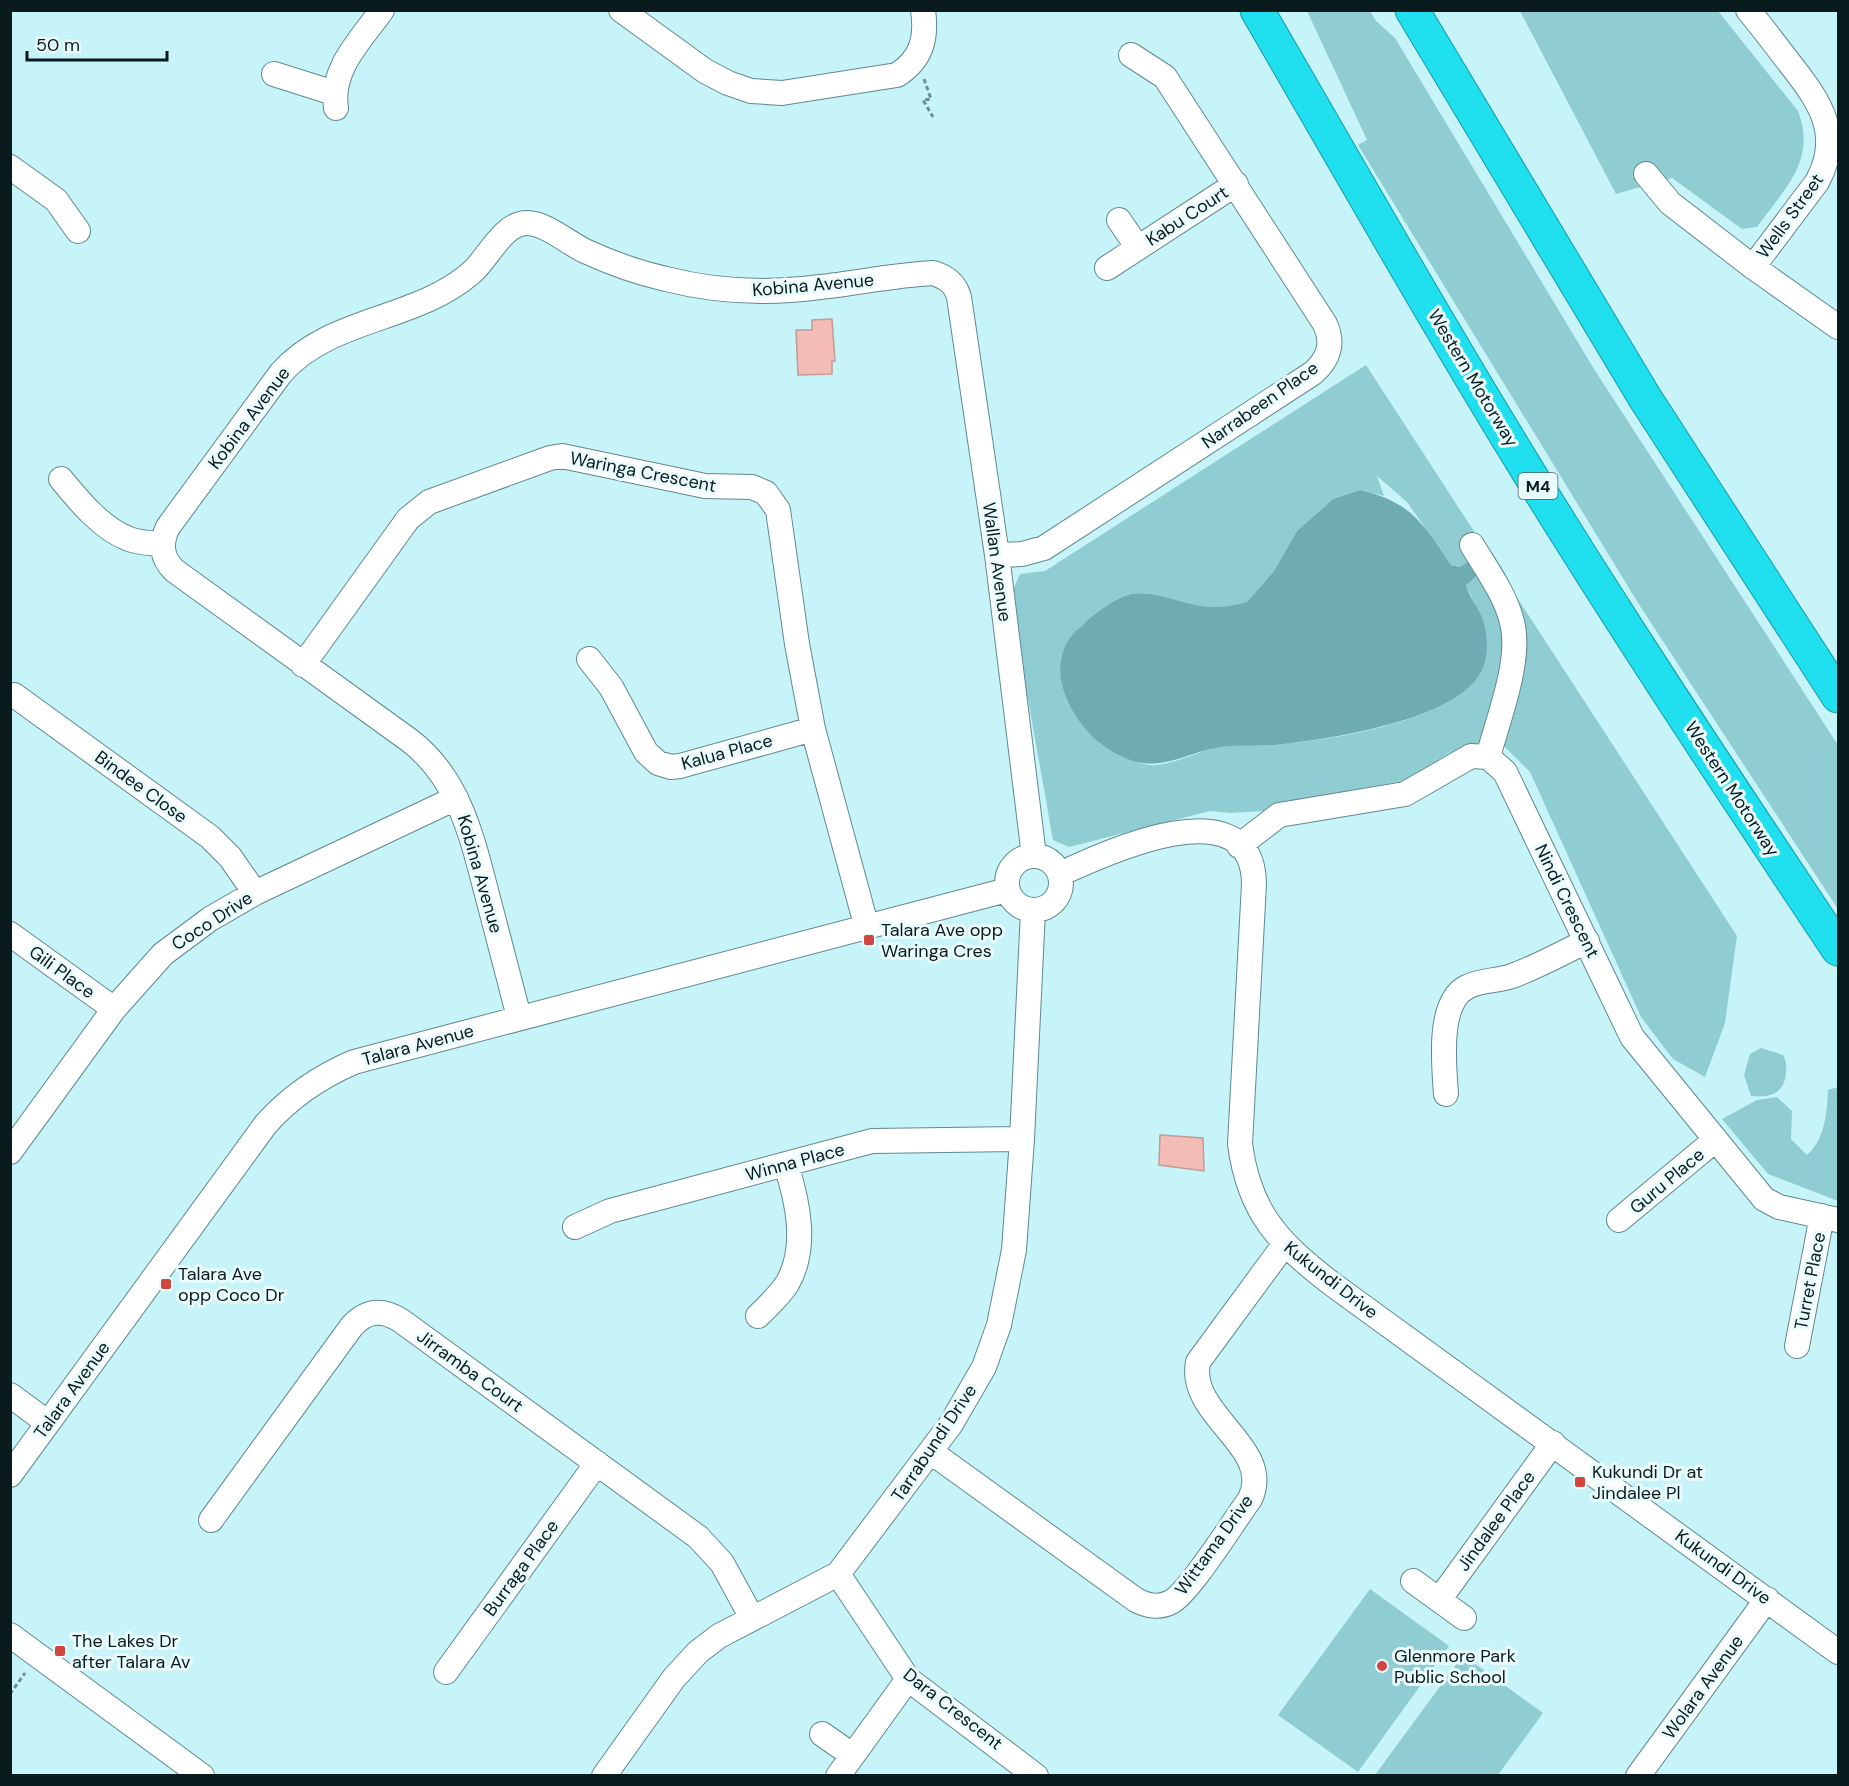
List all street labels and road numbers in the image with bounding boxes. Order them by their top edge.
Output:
street label: Wells Street [1751,169,1829,263]
street label: Kabu Court [1141,180,1233,252]
street label: Kobina Avenue [751,268,875,302]
street label: Western Motorway [1422,305,1524,451]
street label: Narrabeen Place [1197,356,1323,454]
street label: Kobina Avenue [203,362,295,474]
street label: Waringa Crescent [568,446,718,498]
road number: M4 [1518,473,1558,499]
street label: Wallan Avenue [977,501,1017,623]
street label: Western Motorway [1679,717,1785,861]
street label: Kalua Place [679,728,775,776]
street label: Bindee Close [90,745,192,829]
street label: Kobina Avenue [452,812,508,936]
street label: Nindi Crescent [1529,840,1605,962]
street label: Coco Drive [167,886,257,956]
street label: Gili Place [24,940,100,1004]
street label: Talara Avenue [359,1019,477,1071]
street label: Winna Place [743,1137,847,1187]
street label: Guru Place [1625,1143,1709,1219]
street label: Turret Place [1789,1230,1831,1332]
street label: Kukundi Drive [1279,1236,1383,1324]
street label: Jirramba Court [412,1324,528,1418]
street label: Talara Avenue [29,1337,115,1443]
street label: Tarrabundi Drive [886,1380,982,1506]
street label: Jindalee Place [1451,1466,1541,1576]
street label: Wittama Drive [1169,1490,1259,1600]
street label: Burraga Place [478,1515,564,1621]
street label: Kukundi Drive [1670,1524,1776,1610]
street label: Wolara Avenue [1657,1630,1749,1744]
street label: Dara Crescent [898,1663,1008,1755]

